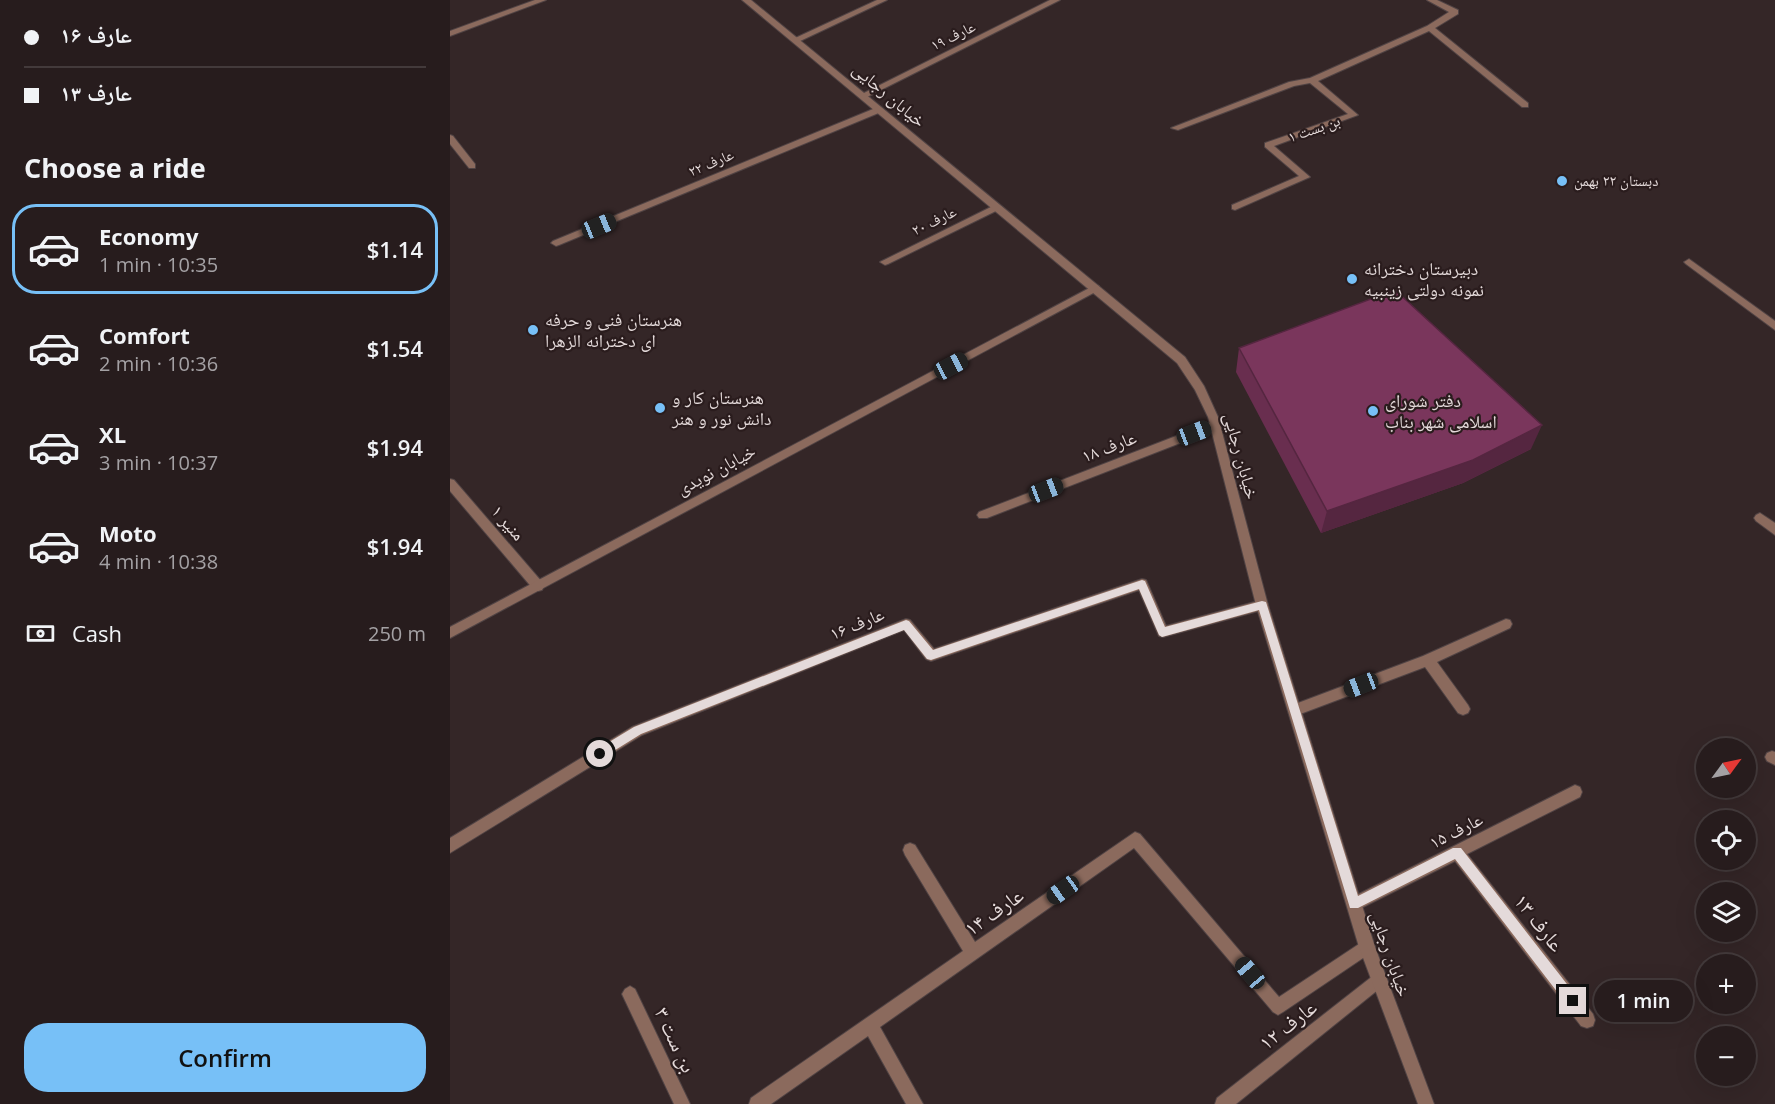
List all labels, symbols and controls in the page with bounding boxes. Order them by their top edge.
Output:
street label: عارف ۱۹ [927,16,979,54]
text: عارف ۱۶ [60,19,132,49]
street label: خیابان رجایی [848,57,931,132]
text: عارف ۱۳ [60,77,132,107]
street label: بن بست ۱ [1285,110,1343,147]
street label: عارف ۲۲ [685,143,737,181]
text: Choose a ride [24,149,206,186]
place label: دبستان ۲۲ بهمن [1574,170,1658,191]
marker: دبستان ۲۲ بهمن [1555,174,1569,188]
street label: عارف ۲۰ [908,201,960,239]
car [579,211,619,241]
text: Economy [99,221,198,251]
icon: car [27,222,81,276]
text: $1.14 [367,234,423,264]
text: 1 min · 10:35 [99,251,218,278]
place label: دبیرستان دخترانه نمونه دولتی زینبیه [1364,256,1484,301]
marker: دبیرستان دخترانه نمونه دولتی زینبیه [1345,272,1359,286]
place label: هنرستان فنی و حرفه ای دخترانه الزهرا [545,307,682,352]
text: Comfort [99,320,190,350]
icon: car [27,321,81,375]
marker: هنرستان فنی و حرفه ای دخترانه الزهرا [526,323,540,337]
text: $1.54 [367,333,423,363]
text: 2 min · 10:36 [99,350,218,377]
car [931,350,971,382]
place label: هنرستان کار و دانش نور و هنر [671,385,771,430]
place label: دفتر شورای اسلامی شهر بناب [1385,388,1497,433]
marker: هنرستان کار و دانش نور و هنر [653,401,667,415]
marker: دفتر شورای اسلامی شهر بناب [1366,404,1380,418]
street label: خیابان رجایی [1219,410,1265,502]
car [1174,418,1214,448]
text: XL [99,419,126,449]
icon: car [27,420,81,474]
street label: عارف ۱۸ [1078,425,1139,467]
text: $1.94 [367,432,423,462]
street label: خیابان نویدی [672,438,759,500]
text: 3 min · 10:37 [99,449,218,476]
car [1026,475,1066,505]
street label: منیر ۱ [487,499,531,545]
text: Moto [99,518,157,548]
icon: car [27,519,81,573]
text: $1.94 [367,531,423,561]
text: 4 min · 10:38 [99,548,218,575]
street label: عارف ۱۶ [826,601,887,645]
icon: cash [24,617,57,650]
text: Cash [72,618,122,648]
text: 250 m [368,620,426,647]
car [1341,670,1381,700]
north arrow [1696,738,1756,798]
map controls [1696,738,1756,1086]
route start [586,740,613,767]
street label: عارف ۱۵ [1425,807,1486,854]
button: locate [1696,810,1756,870]
car [1043,872,1083,908]
street label: عارف ۱۴ [958,881,1029,942]
button: layers [1696,882,1756,942]
street label: عارف ۱۳ [1508,888,1571,957]
street label: خیابان رجایی [1365,908,1417,1000]
car [1232,953,1268,993]
button: + [1696,954,1756,1014]
callout: 1 min [1594,980,1693,1022]
route end [1559,987,1586,1014]
text: 1 min [1617,987,1671,1014]
street label: عارف ۱۲ [1253,993,1322,1056]
street label: بن ست ۳ [649,1002,703,1077]
button: Confirm [24,1023,426,1092]
button: − [1696,1026,1756,1086]

